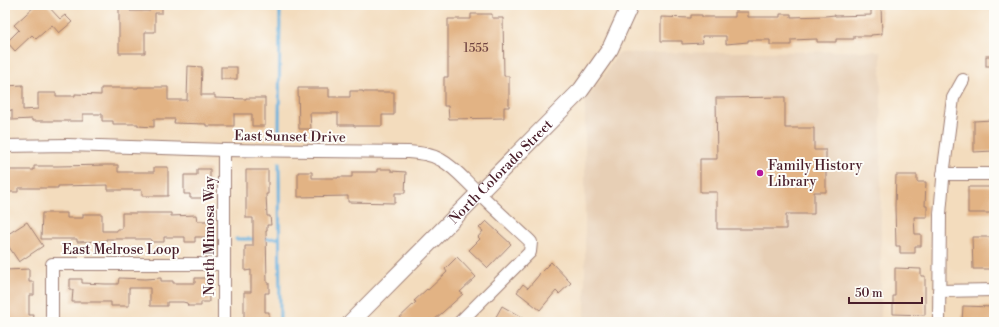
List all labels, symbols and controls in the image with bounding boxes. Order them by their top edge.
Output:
house number: 1555 [463,41,489,56]
street label: North Colorado Street [445,116,557,228]
street label: East Sunset Drive [234,127,346,147]
place label: Family History Library [768,157,862,191]
marker: Family History Library [755,168,765,178]
street label: North Mimosa Way [201,176,219,296]
street label: East Melrose Loop [62,241,180,259]
scale bar [849,279,922,305]
text: 50 m [855,286,883,301]

